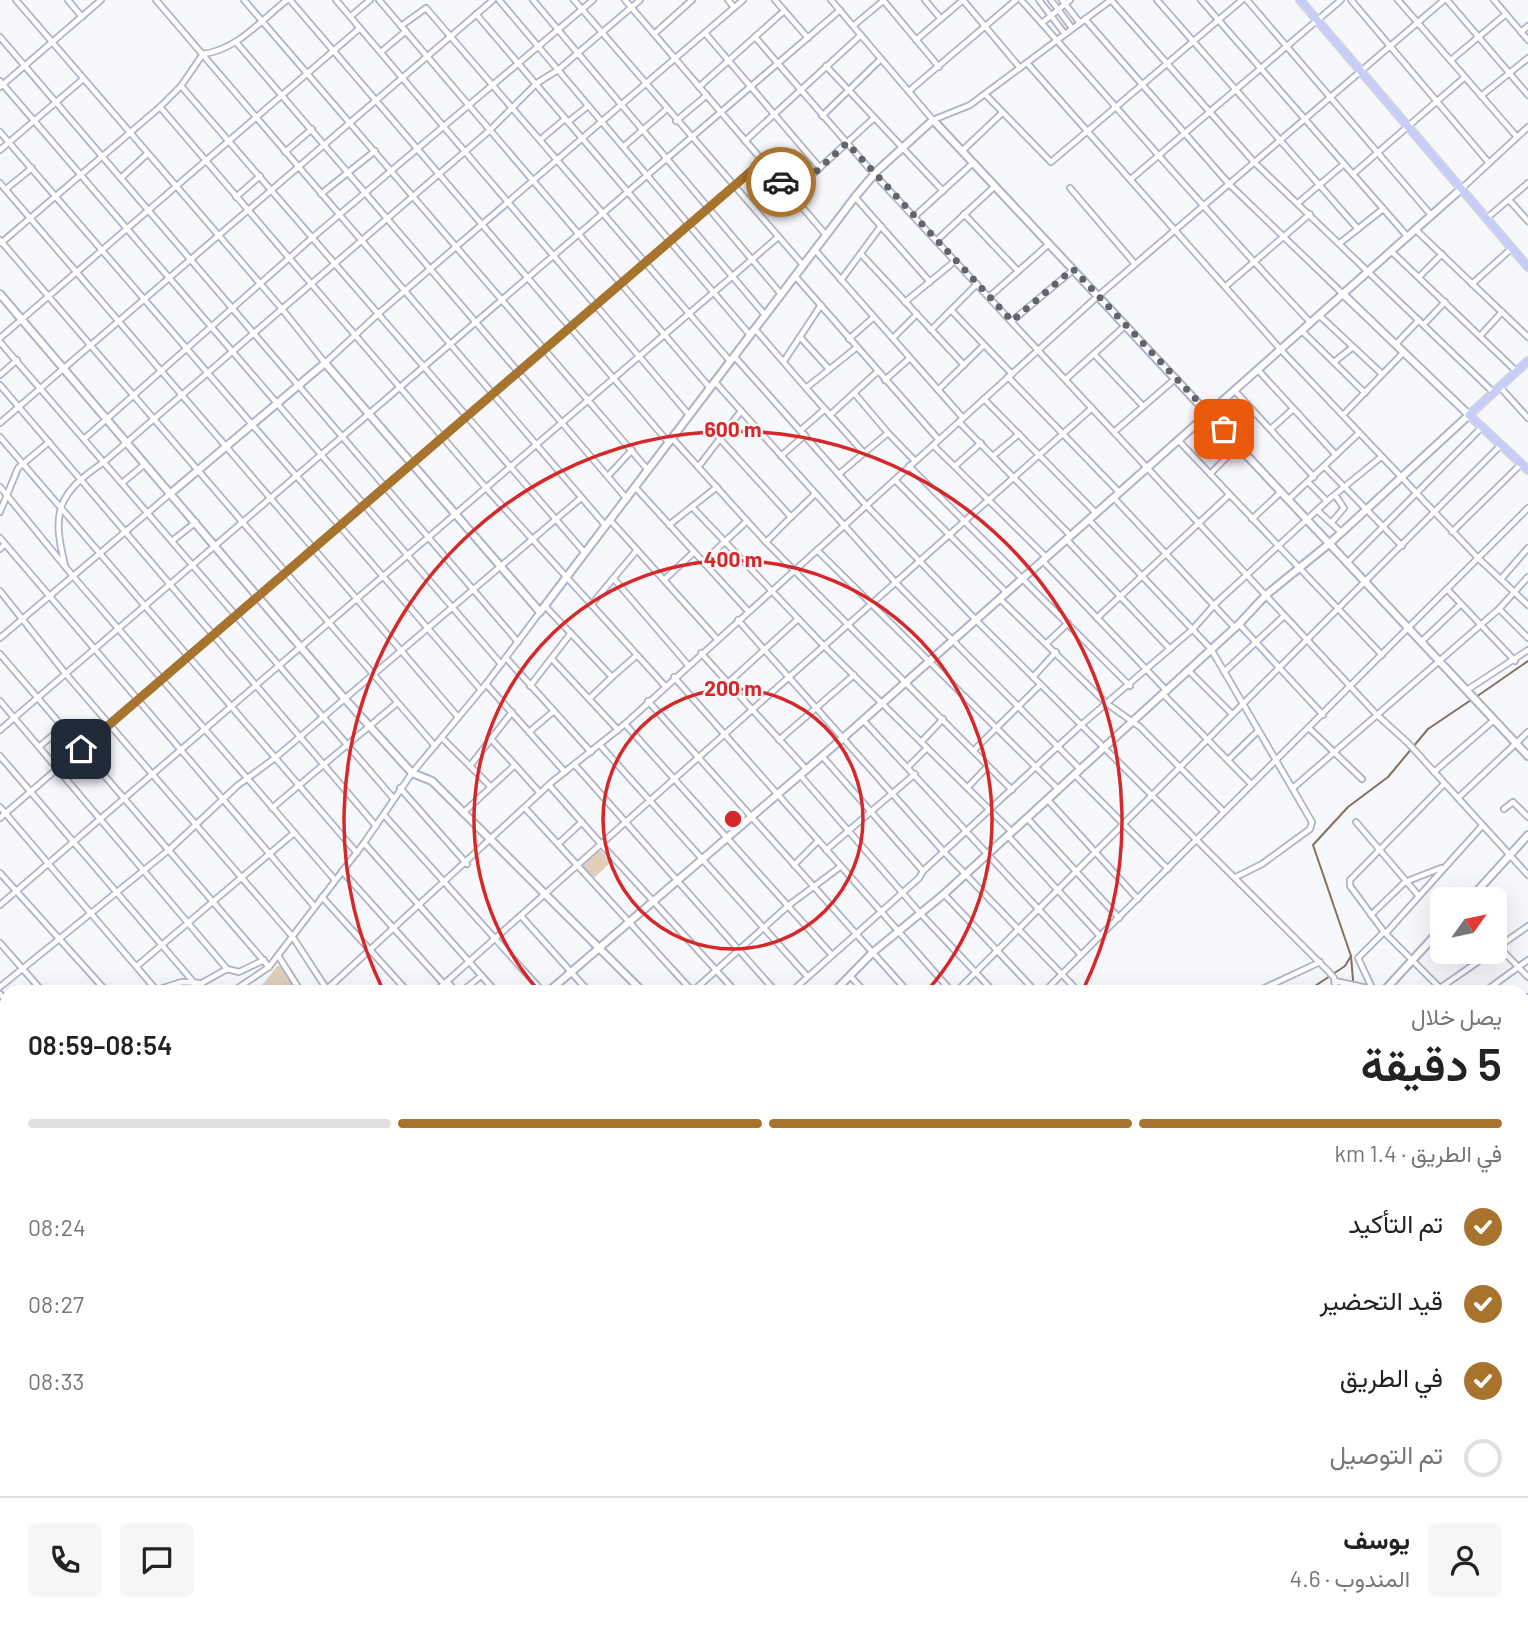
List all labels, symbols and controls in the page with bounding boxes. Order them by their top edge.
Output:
courier [746,147,816,217]
icon: car [762,163,800,201]
pin [1194,399,1254,459]
icon: bag [1205,410,1243,448]
text: 600 m [705,416,761,441]
text: 400 m [704,546,762,571]
text: 200 m [704,675,762,700]
pin [51,719,111,779]
icon: home [62,730,100,768]
centre of rings [721,807,745,831]
north arrow [1430,887,1507,964]
map controls [1430,887,1507,964]
text: يصل خلال [1411,1002,1502,1030]
text: 08:54–08:59 [28,1029,172,1060]
text: 5 دقيقة [1360,1035,1502,1090]
text: في الطريق · 1.4 km [1334,1139,1502,1167]
text: تم التأكيد [1348,1207,1443,1238]
icon: check [1464,1208,1502,1246]
text: 08:24 [28,1213,86,1241]
text: قيد التحضير [1319,1284,1443,1315]
icon: check [1464,1285,1502,1323]
text: 08:27 [28,1290,84,1318]
text: في الطريق [1340,1361,1443,1392]
icon: check [1464,1362,1502,1400]
text: 08:33 [28,1367,84,1395]
text: تم التوصيل [1329,1438,1443,1469]
button: phone [28,1523,102,1597]
button: chat [120,1523,194,1597]
text: يوسف [1343,1523,1410,1554]
button: person [1428,1523,1502,1597]
text: المندوب · 4.6 [1290,1564,1410,1592]

